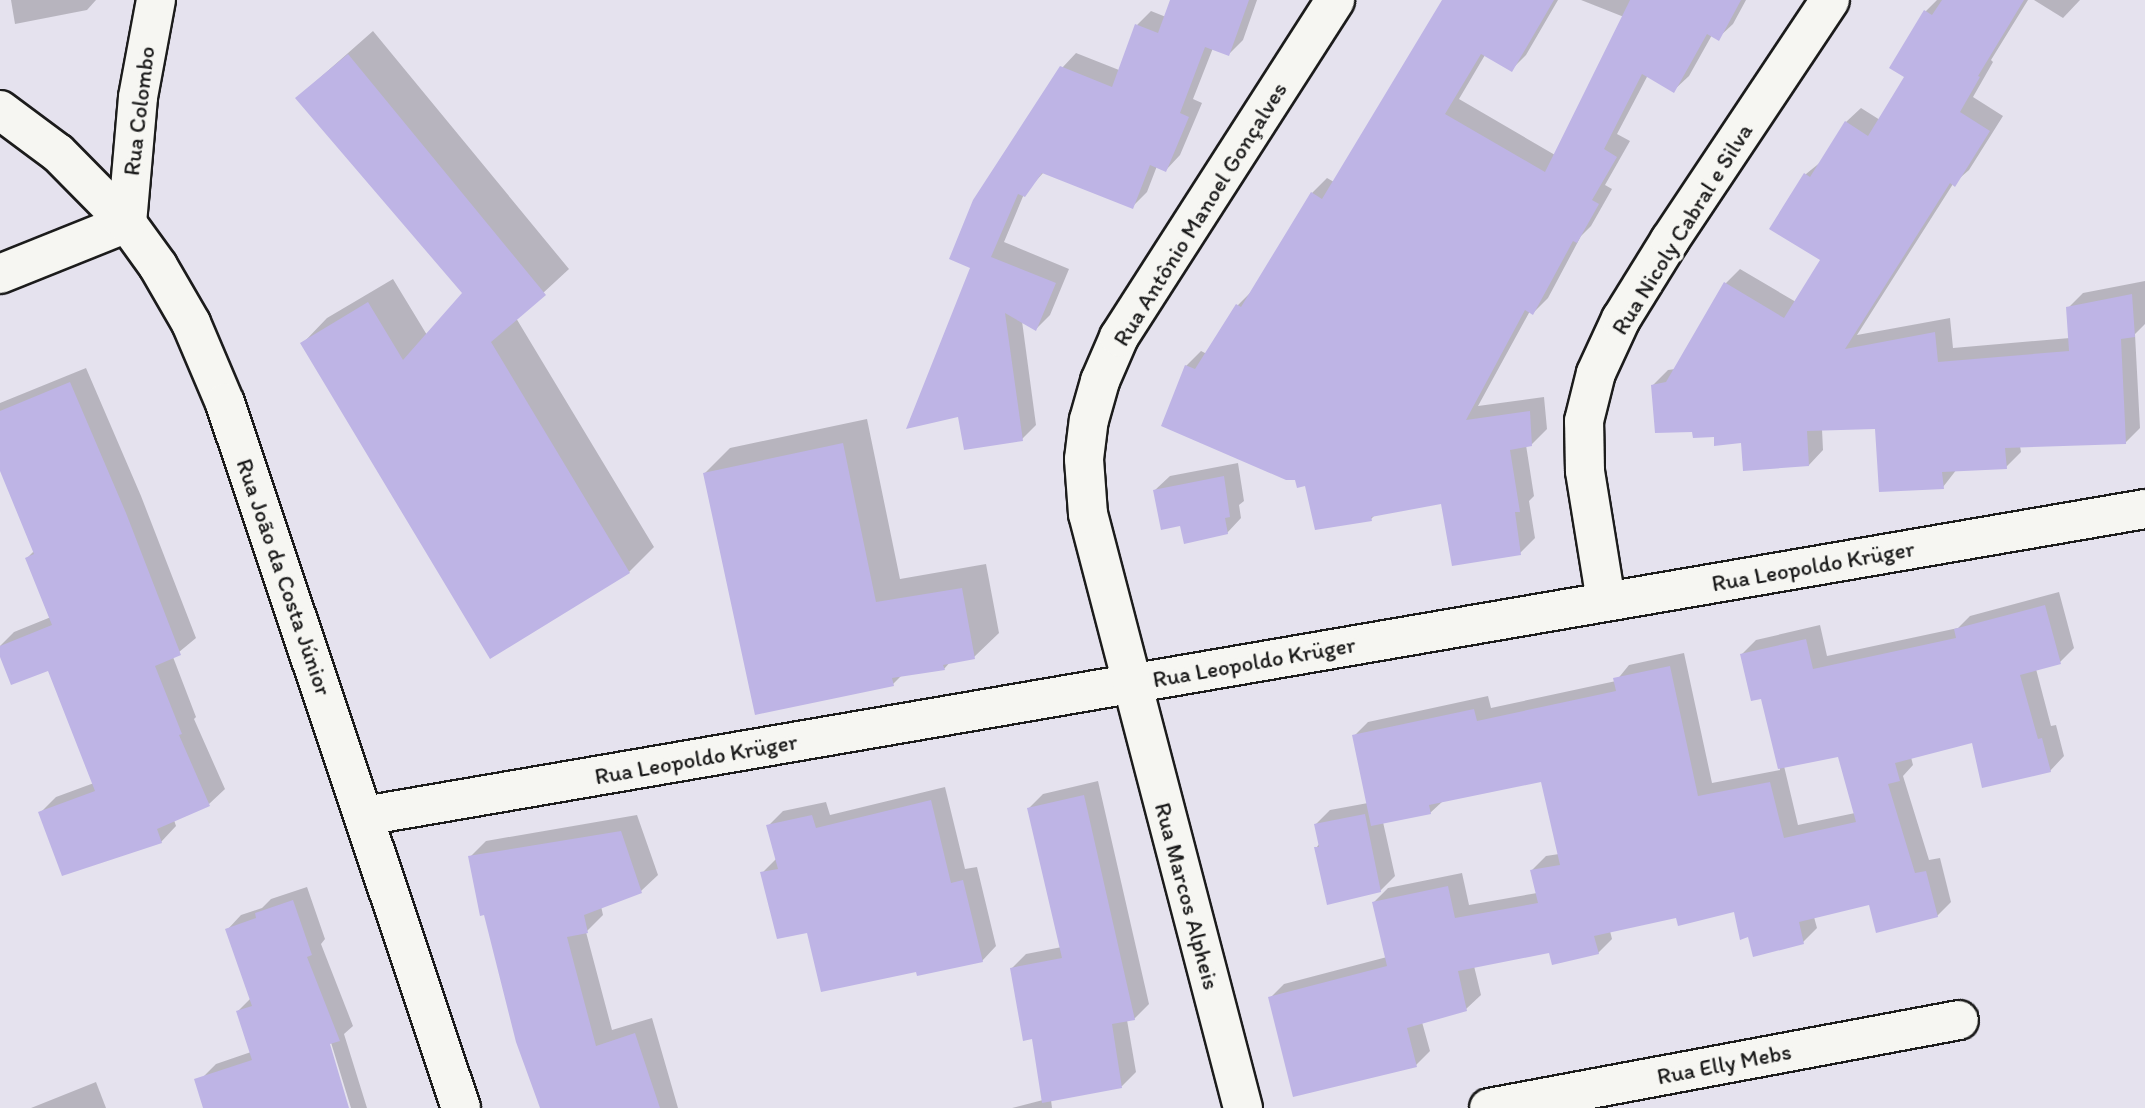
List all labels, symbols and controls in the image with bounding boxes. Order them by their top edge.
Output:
street label: Rua Colombo [117,45,161,177]
street label: Rua Antônio Manoel Gonçalves [1107,77,1293,351]
street label: Rua Nicoly Cabral e Silva [1606,118,1758,340]
street label: Rua João da Costa Júnior [230,455,338,699]
street label: Rua Leopoldo Krüger [1710,535,1916,597]
street label: Rua Leopoldo Krüger [1151,631,1357,693]
street label: Rua Leopoldo Krüger [593,728,799,790]
street label: Rua Marcos Alpheis [1149,800,1225,992]
street label: Rua Elly Mebs [1655,1037,1793,1091]

